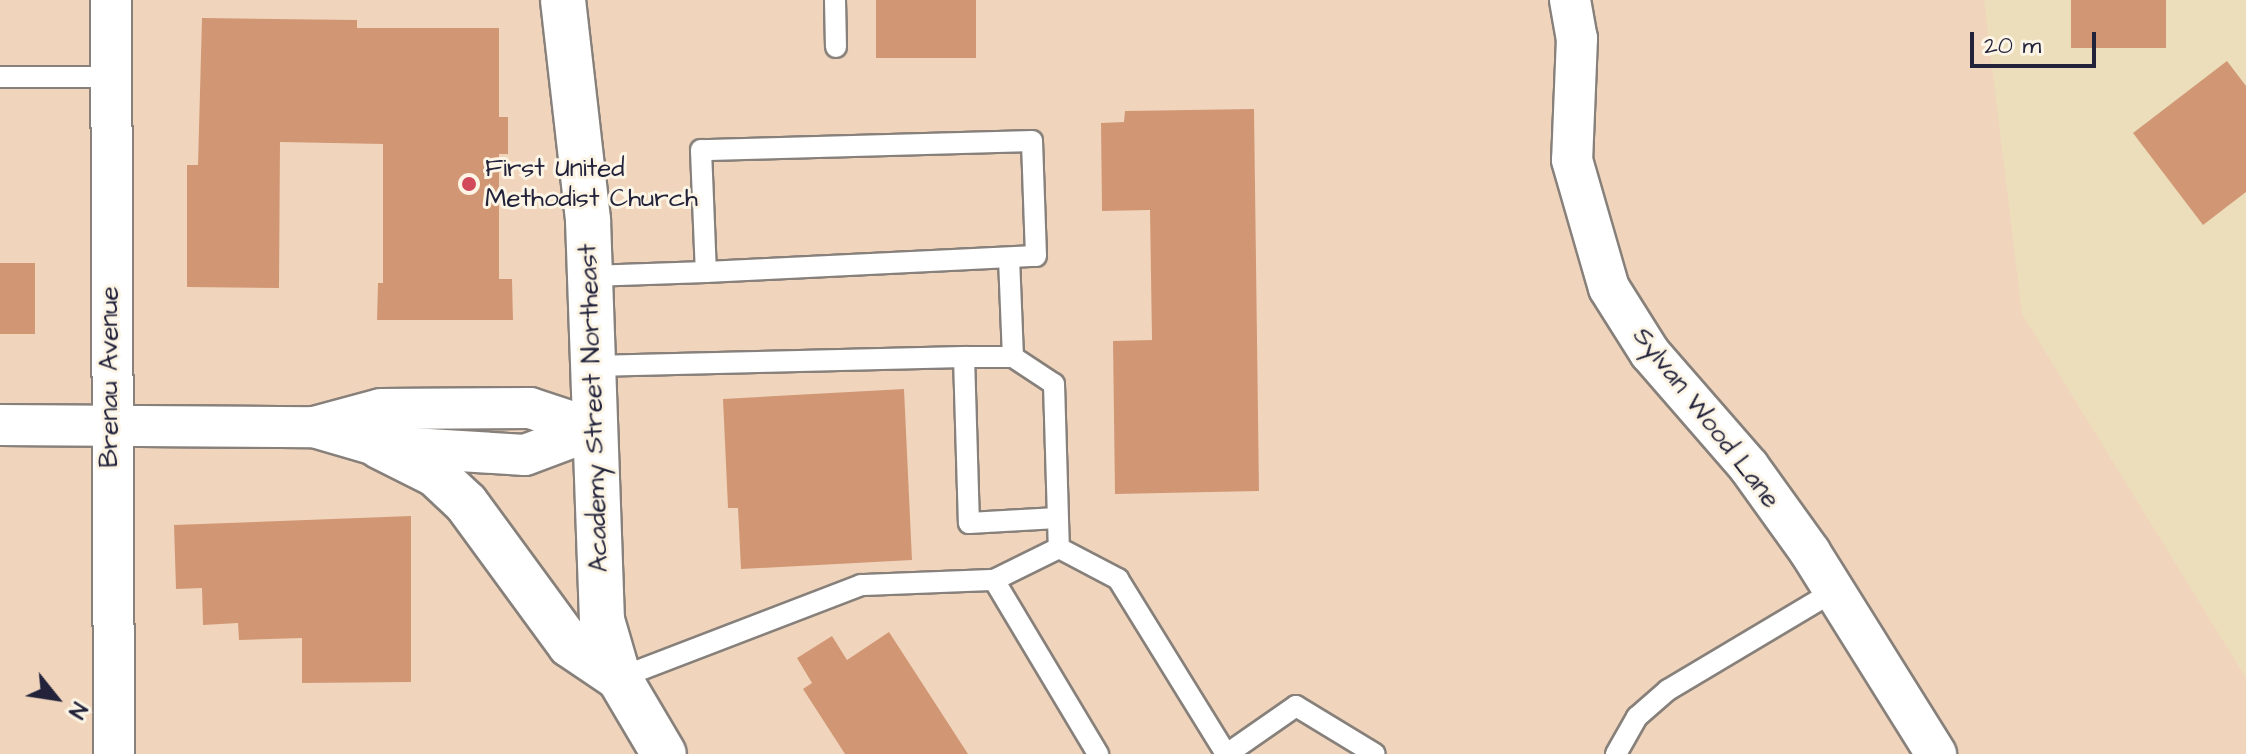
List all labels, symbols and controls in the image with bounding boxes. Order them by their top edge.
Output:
scale bar [1974,16,2100,66]
text: 20 m [1984,29,2041,63]
place label: First United Methodist Church [485,153,698,214]
marker: First United Methodist Church [460,175,478,193]
street label: Academy Street Northeast [573,243,615,573]
street label: Brenau Avenue [94,286,126,468]
street label: Sylvan Wood Lane [1626,321,1786,515]
north arrow [16,658,96,738]
text: N [60,697,94,724]

